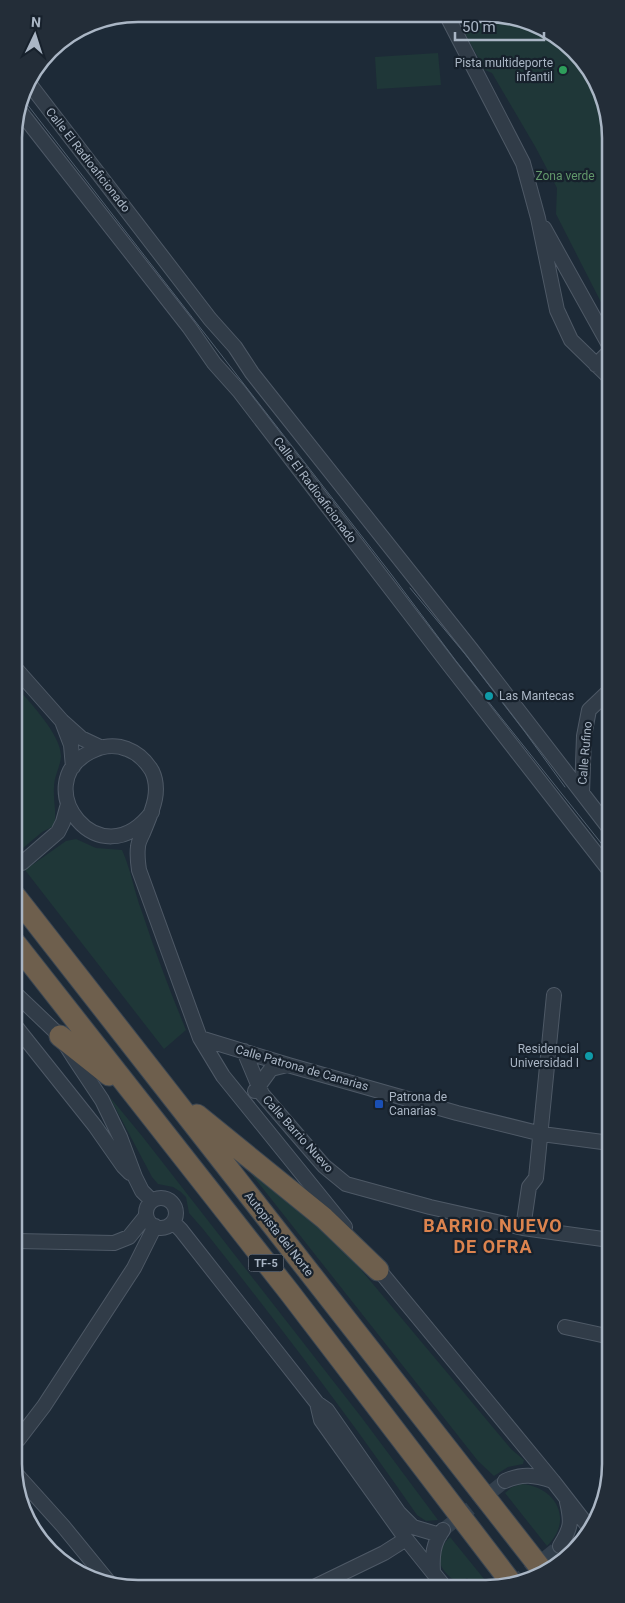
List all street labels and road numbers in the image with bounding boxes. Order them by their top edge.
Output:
street label: Calle El Radioaficionado [43,105,133,215]
street label: Calle El Radioaficionado [271,434,359,546]
street label: Calle Rufino [575,721,595,785]
street label: Calle Patrona de Canarias [234,1042,370,1094]
street label: Calle Barrio Nuevo [260,1093,336,1175]
street label: Autopista del Norte [242,1189,316,1279]
road number: TF-5 [248,1254,284,1272]

